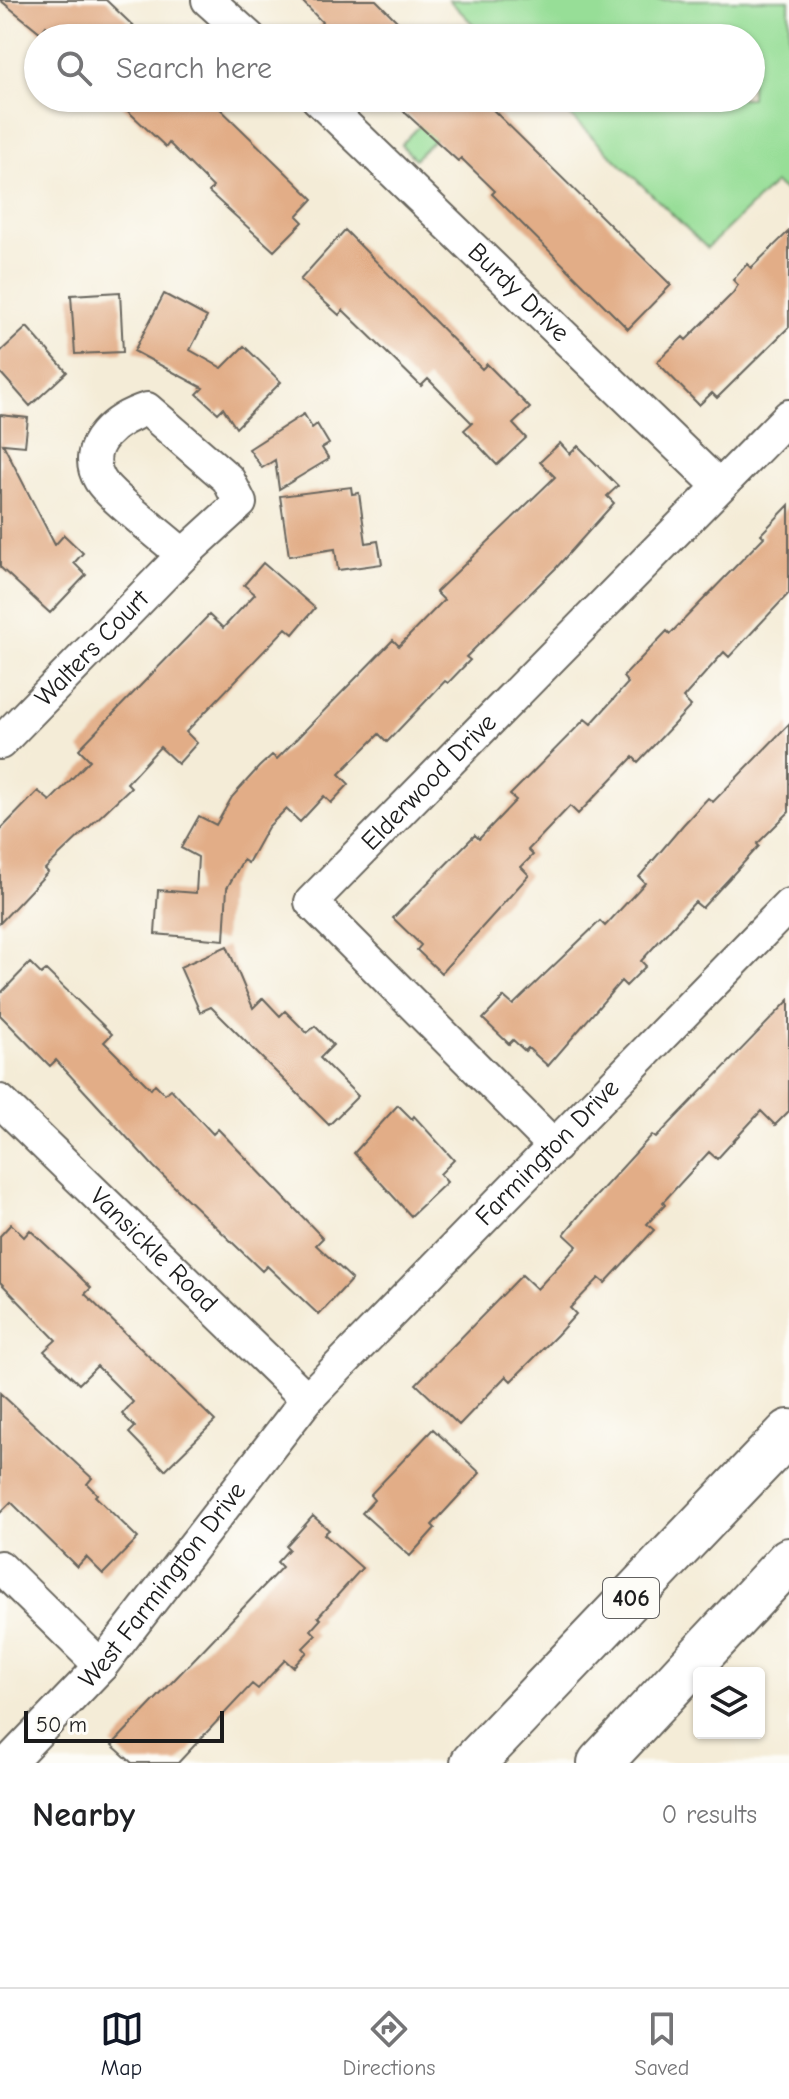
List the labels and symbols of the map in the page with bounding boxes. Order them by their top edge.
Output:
street label: Burdy Drive [462,237,575,348]
street label: Walters Court [29,583,156,713]
street label: Elderwood Drive [355,708,503,857]
street label: Farmington Drive [470,1073,625,1232]
street label: Vansickle Road [84,1182,223,1319]
street label: West Farmington Drive [73,1476,252,1694]
road number: 406 [603,1578,659,1618]
scale bar [24,1707,224,1743]

